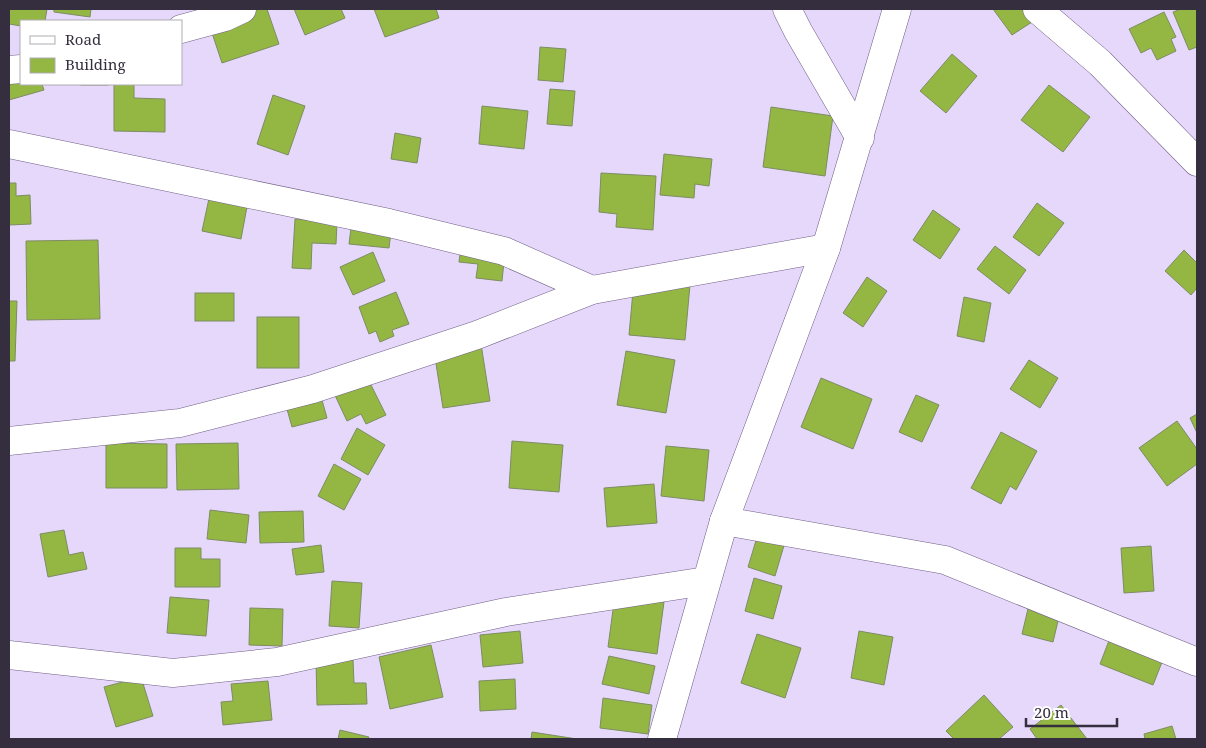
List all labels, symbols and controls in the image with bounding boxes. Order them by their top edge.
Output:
legend [20,20,182,85]
text: Road [65,29,101,49]
text: Building [65,54,126,74]
scale bar [1026,696,1117,728]
text: 20 m [1034,702,1069,722]

